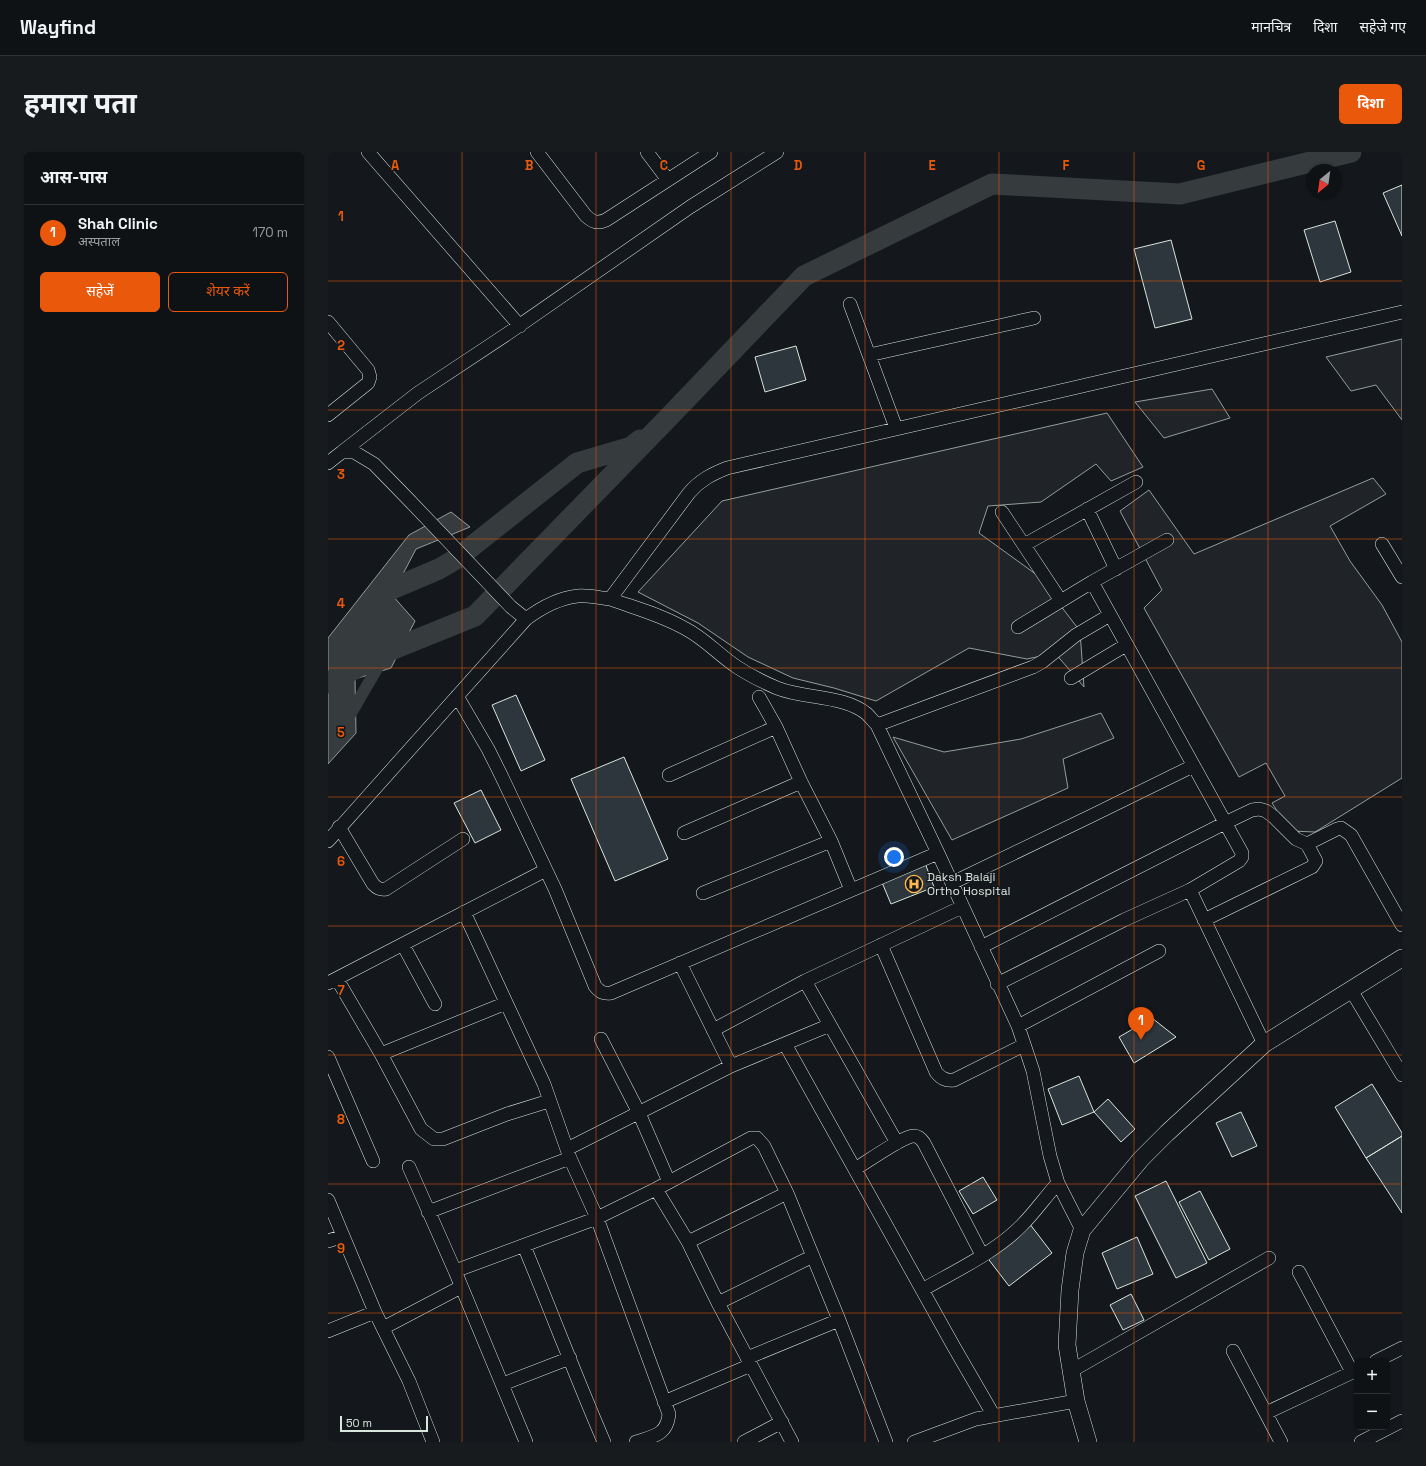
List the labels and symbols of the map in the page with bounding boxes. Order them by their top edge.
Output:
text: A [391,157,400,174]
text: B [525,157,534,174]
text: C [660,157,668,174]
text: D [794,157,803,174]
text: E [928,157,936,174]
text: F [1063,157,1070,174]
text: G [1197,157,1205,174]
north arrow [1306,164,1342,200]
text: 1 [338,208,344,225]
text: 2 [337,337,345,354]
text: 3 [337,466,345,483]
text: 4 [337,595,345,612]
text: 5 [337,724,345,741]
your location [884,847,904,867]
text: 6 [337,853,345,870]
place label: Daksh Balaji Ortho Hospital [927,869,1011,899]
hospital icon: Daksh Balaji Ortho Hospital [904,874,924,894]
text: 7 [337,982,345,999]
pin: 1 [1128,1007,1154,1040]
text: 8 [337,1111,345,1128]
text: 9 [337,1240,345,1257]
scale bar [340,1414,428,1433]

